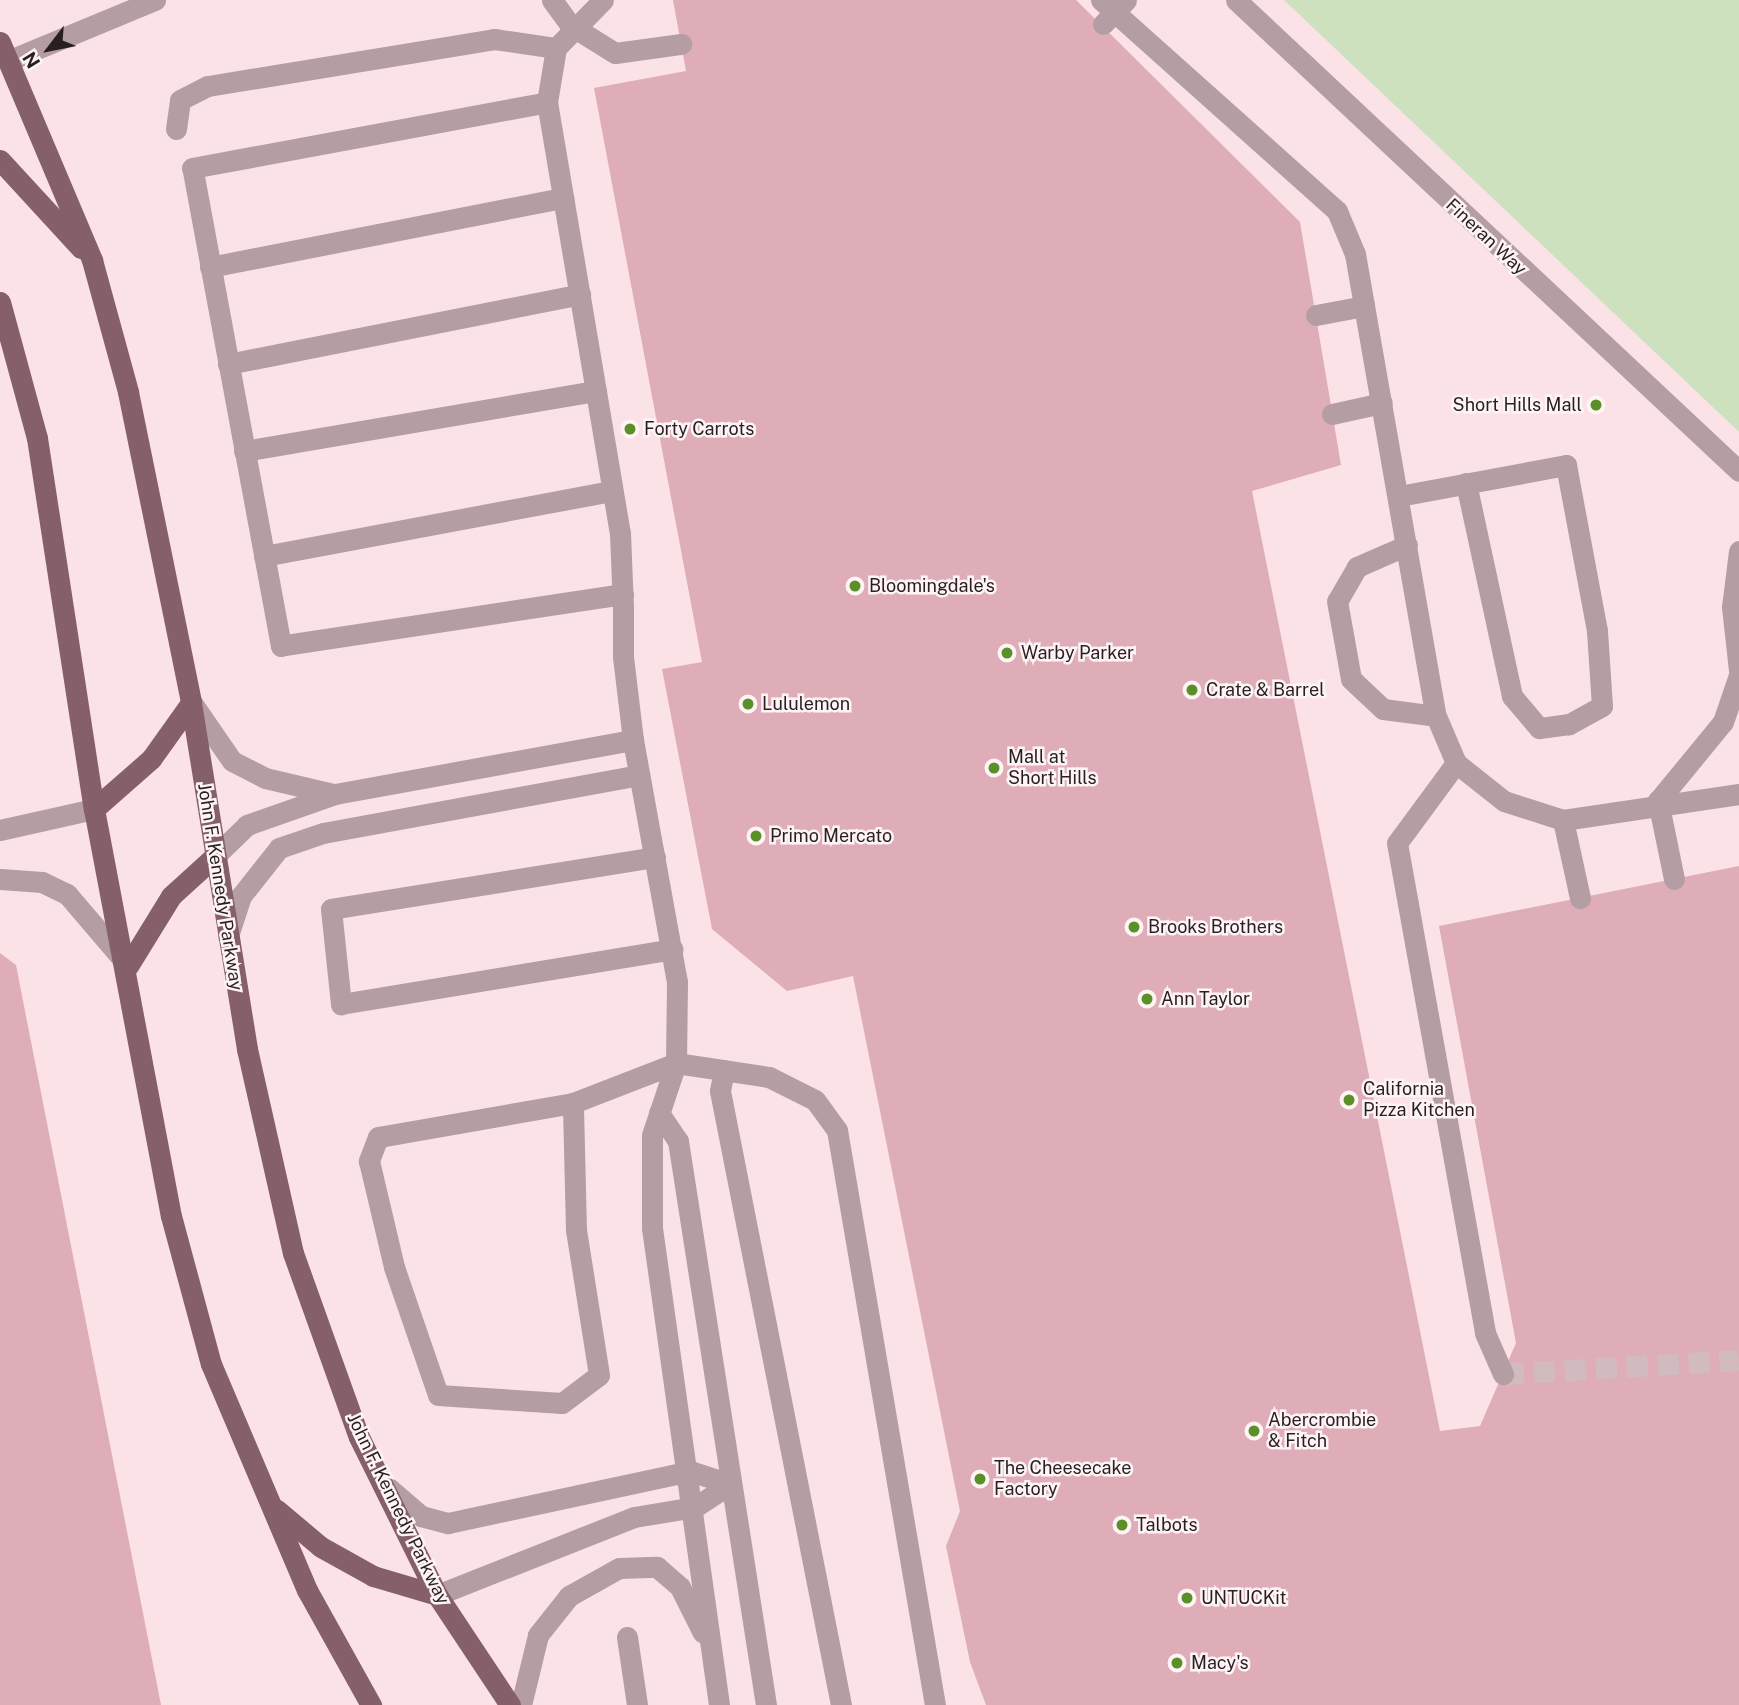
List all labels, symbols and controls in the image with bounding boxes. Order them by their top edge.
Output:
north arrow [14,14,84,84]
text: N [18,48,44,72]
street label: Fineran Way [1441,194,1531,280]
place label: Short Hills Mall [1453,394,1582,416]
marker: Short Hills Mall [1588,397,1604,413]
place label: Forty Carrots [644,418,754,440]
marker: Forty Carrots [622,421,638,437]
place label: Bloomingdale's [869,575,995,597]
marker: Bloomingdale's [847,578,863,594]
place label: Warby Parker [1021,642,1134,664]
marker: Warby Parker [999,645,1015,661]
place label: Crate & Barrel [1206,679,1325,701]
marker: Crate & Barrel [1184,682,1200,698]
place label: Lululemon [762,693,850,715]
marker: Lululemon [740,696,756,712]
place label: Mall at Short Hills [1008,747,1097,790]
marker: Mall at Short Hills [986,760,1002,776]
street label: John F. Kennedy Parkway [193,782,247,992]
place label: Primo Mercato [770,825,892,847]
marker: Primo Mercato [748,828,764,844]
place label: Brooks Brothers [1148,916,1283,938]
marker: Brooks Brothers [1126,919,1142,935]
place label: Ann Taylor [1161,988,1250,1010]
marker: Ann Taylor [1139,991,1155,1007]
place label: California Pizza Kitchen [1363,1079,1475,1122]
marker: California Pizza Kitchen [1341,1092,1357,1108]
street label: John F. Kennedy Parkway [342,1410,454,1608]
place label: Abercrombie & Fitch [1268,1410,1376,1452]
marker: Abercrombie & Fitch [1246,1423,1262,1439]
place label: The Cheesecake Factory [994,1458,1132,1500]
marker: The Cheesecake Factory [972,1471,988,1487]
place label: Talbots [1136,1514,1198,1536]
marker: Talbots [1114,1517,1130,1533]
place label: UNTUCKit [1201,1587,1287,1609]
marker: UNTUCKit [1179,1590,1195,1606]
place label: Macy's [1191,1652,1249,1674]
marker: Macy's [1169,1655,1185,1671]

